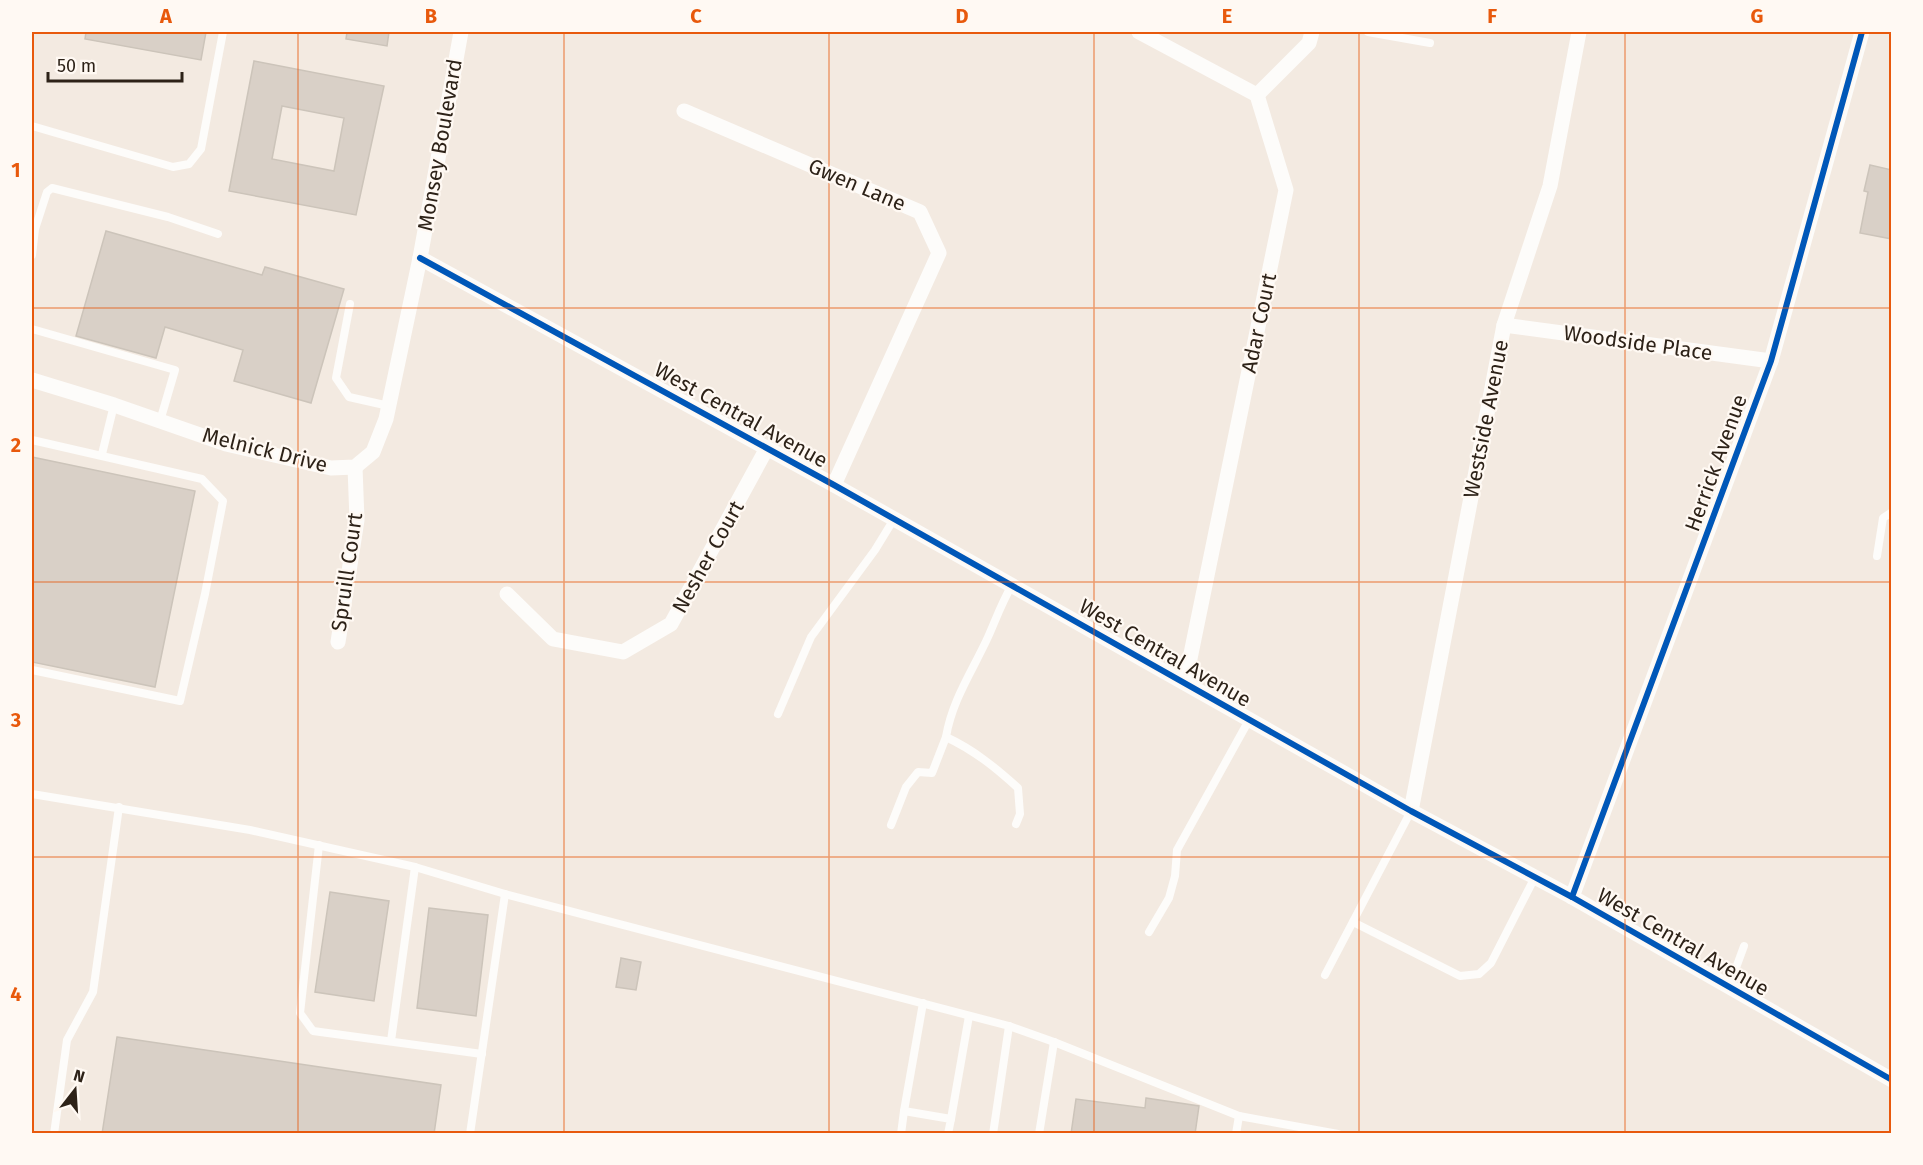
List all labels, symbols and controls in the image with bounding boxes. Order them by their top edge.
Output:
text: A [159,4,173,28]
text: B [425,4,437,28]
text: C [690,4,702,28]
text: D [955,4,969,28]
text: E [1222,4,1232,28]
text: F [1487,4,1497,28]
text: G [1751,4,1763,28]
scale bar [48,45,182,83]
text: 50 m [57,55,96,77]
street label: Monsey Boulevard [412,57,468,233]
street label: Gwen Lane [804,153,910,217]
text: 1 [11,158,21,182]
street label: Adar Court [1236,270,1282,375]
street label: Woodside Place [1562,320,1714,366]
street label: Westside Avenue [1458,338,1514,500]
street label: West Central Avenue [650,357,832,473]
street label: Herrick Avenue [1679,391,1753,535]
street label: Melnick Drive [200,422,330,478]
text: 2 [11,433,21,457]
street label: Nesher Court [666,496,750,618]
street label: Spruill Court [326,511,368,633]
street label: West Central Avenue [1074,593,1256,713]
text: 3 [10,708,21,732]
street label: West Central Avenue [1592,882,1774,1002]
text: 4 [10,982,22,1006]
north arrow [45,1060,105,1120]
text: N [71,1065,87,1087]

